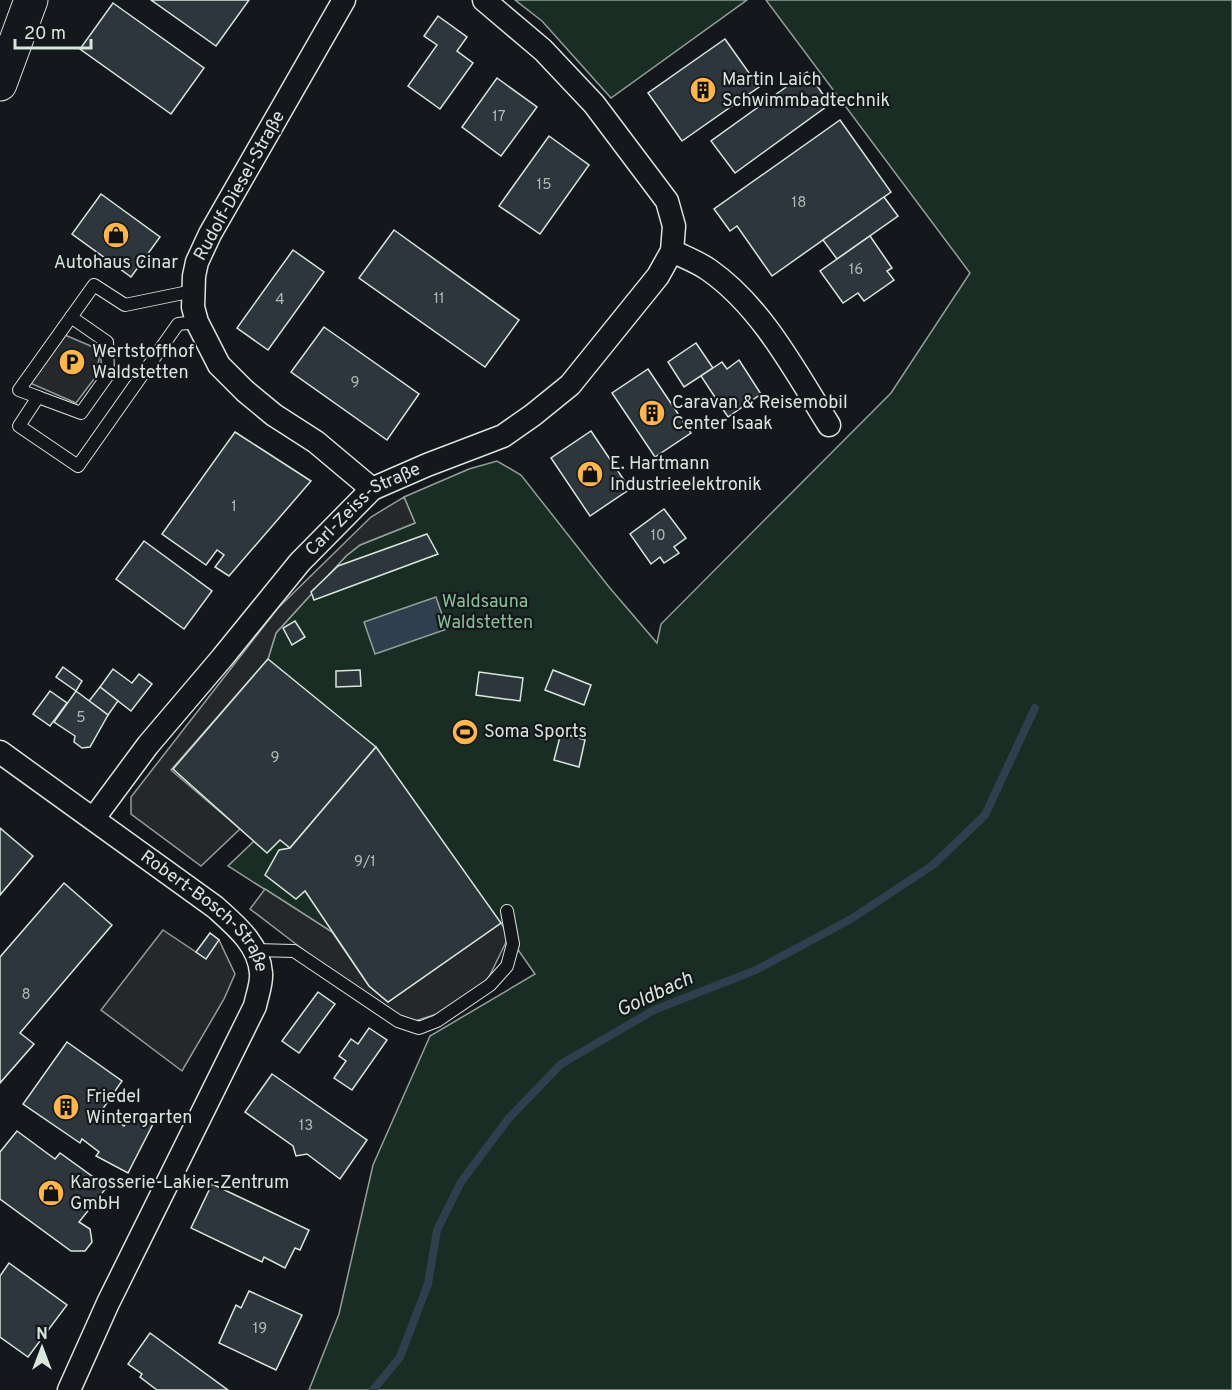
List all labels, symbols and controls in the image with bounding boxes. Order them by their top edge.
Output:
scale bar [15,12,92,50]
text: 20 m [24,23,66,46]
place label: Martin Laich Schwimmbadtechnik [722,69,890,113]
building icon: Martin Laich Schwimmbadtechnik [688,75,718,105]
street label: Rudolf-Diesel-Straße [189,107,291,265]
house number: 17 [492,108,506,127]
house number: 15 [537,176,551,195]
house number: 18 [792,194,806,213]
shop icon: Autohaus Cinar [101,220,131,250]
place label: Autohaus Cinar [54,252,178,275]
house number: 16 [849,261,863,280]
house number: 11 [433,290,445,309]
house number: 4 [275,291,285,310]
place label: Wertstoffhof Waldstetten [92,341,194,385]
parking icon: Wertstoffhof Waldstetten [57,347,87,377]
house number: 9 [351,374,359,393]
place label: Caravan & Reisemobil Center Isaak [672,392,848,436]
building icon: Caravan & Reisemobil Center Isaak [637,398,667,428]
place label: E. Hartmann Industrieelektronik [610,453,762,497]
street label: Carl-Zeiss-Straße [300,458,424,561]
shop icon: E. Hartmann Industrieelektronik [575,459,605,489]
house number: 1 [231,498,237,517]
house number: 10 [650,527,666,546]
park label: Waldsauna Waldstetten [437,591,533,635]
house number: 5 [76,709,86,728]
sports icon: Soma Sports [450,717,480,747]
place label: Soma Sports [484,721,587,744]
house number: 9 [271,749,279,768]
street label: Robert-Bosch-Straße [136,845,272,974]
house number: 9/1 [354,853,376,872]
water label: Goldbach [613,966,698,1024]
house number: 8 [21,986,31,1005]
place label: Friedel Wintergarten [86,1086,192,1130]
building icon: Friedel Wintergarten [51,1092,81,1122]
house number: 13 [299,1117,313,1136]
place label: Karosserie-Lakier-Zentrum GmbH [70,1172,289,1216]
shop icon: Karosserie-Lakier-Zentrum GmbH [36,1178,66,1208]
north arrow [12,1318,72,1378]
house number: 19 [253,1320,267,1339]
text: N [36,1325,48,1345]

